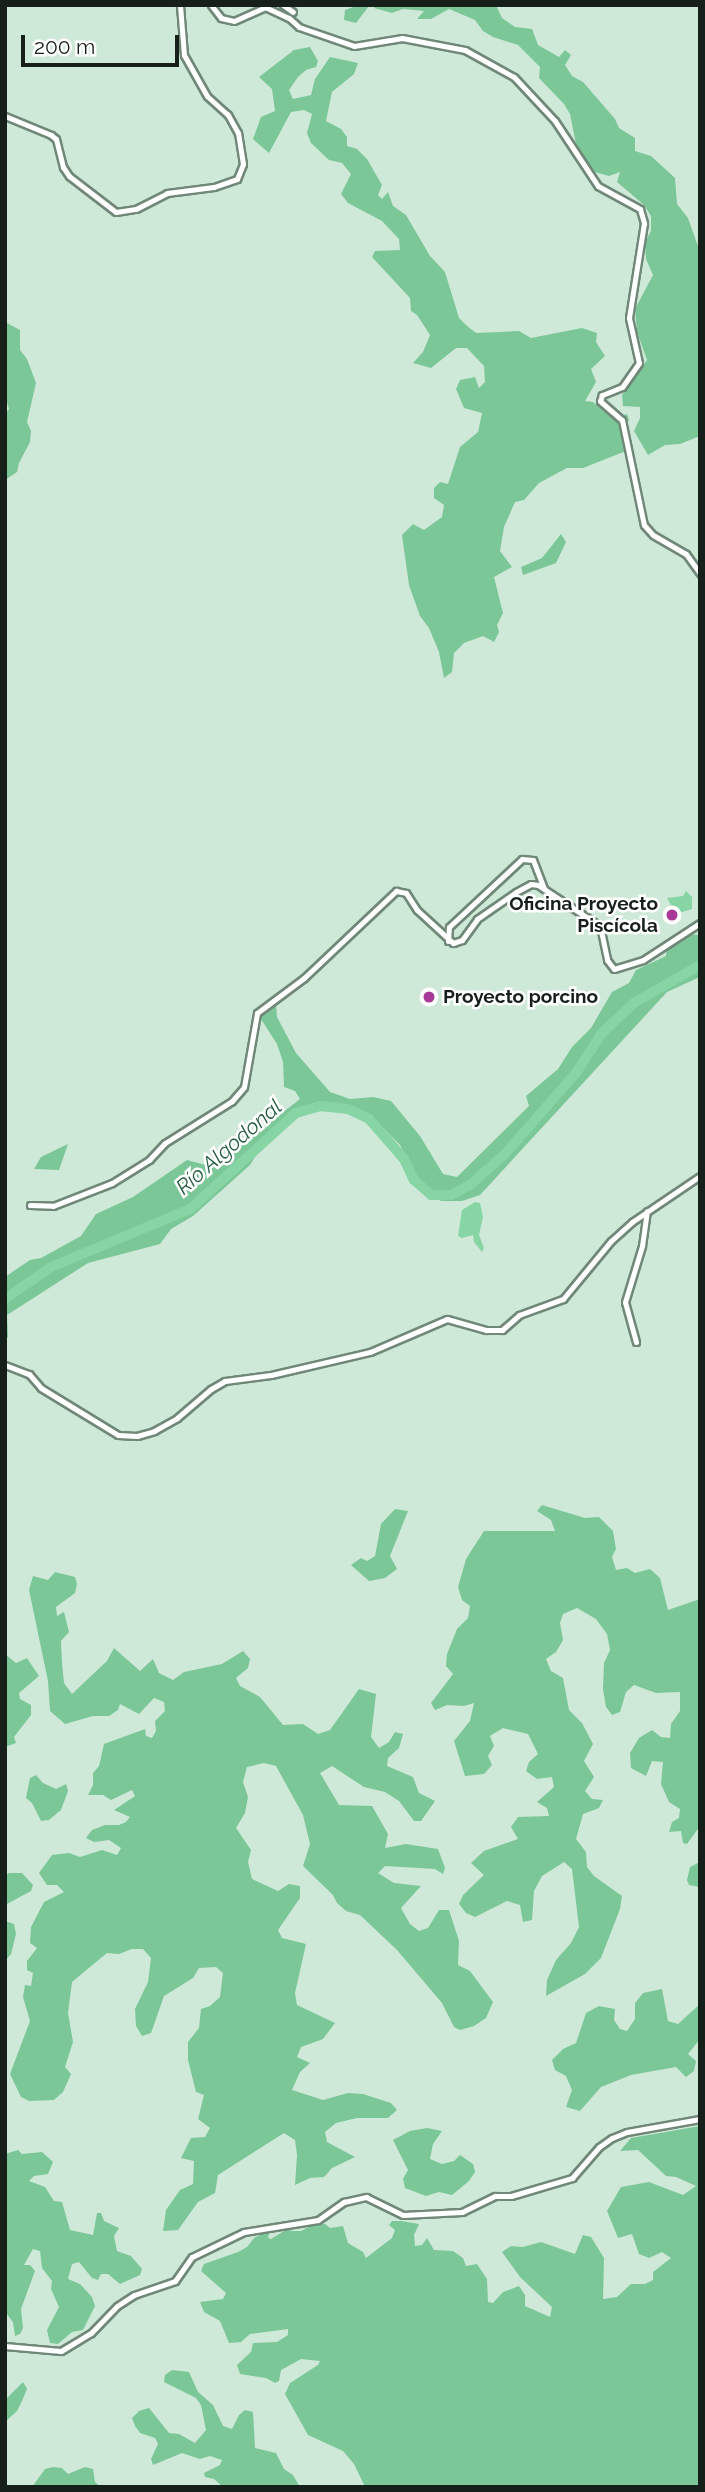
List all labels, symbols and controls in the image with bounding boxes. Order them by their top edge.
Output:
scale bar [24,21,182,65]
text: 200 m [34,34,95,59]
place label: Oficina Proyecto Piscícola [509,893,658,937]
marker: Oficina Proyecto Piscícola [664,907,680,923]
place label: Proyecto porcino [443,986,598,1008]
marker: Proyecto porcino [421,989,437,1005]
water label: Río Algodonal [171,1094,287,1200]

